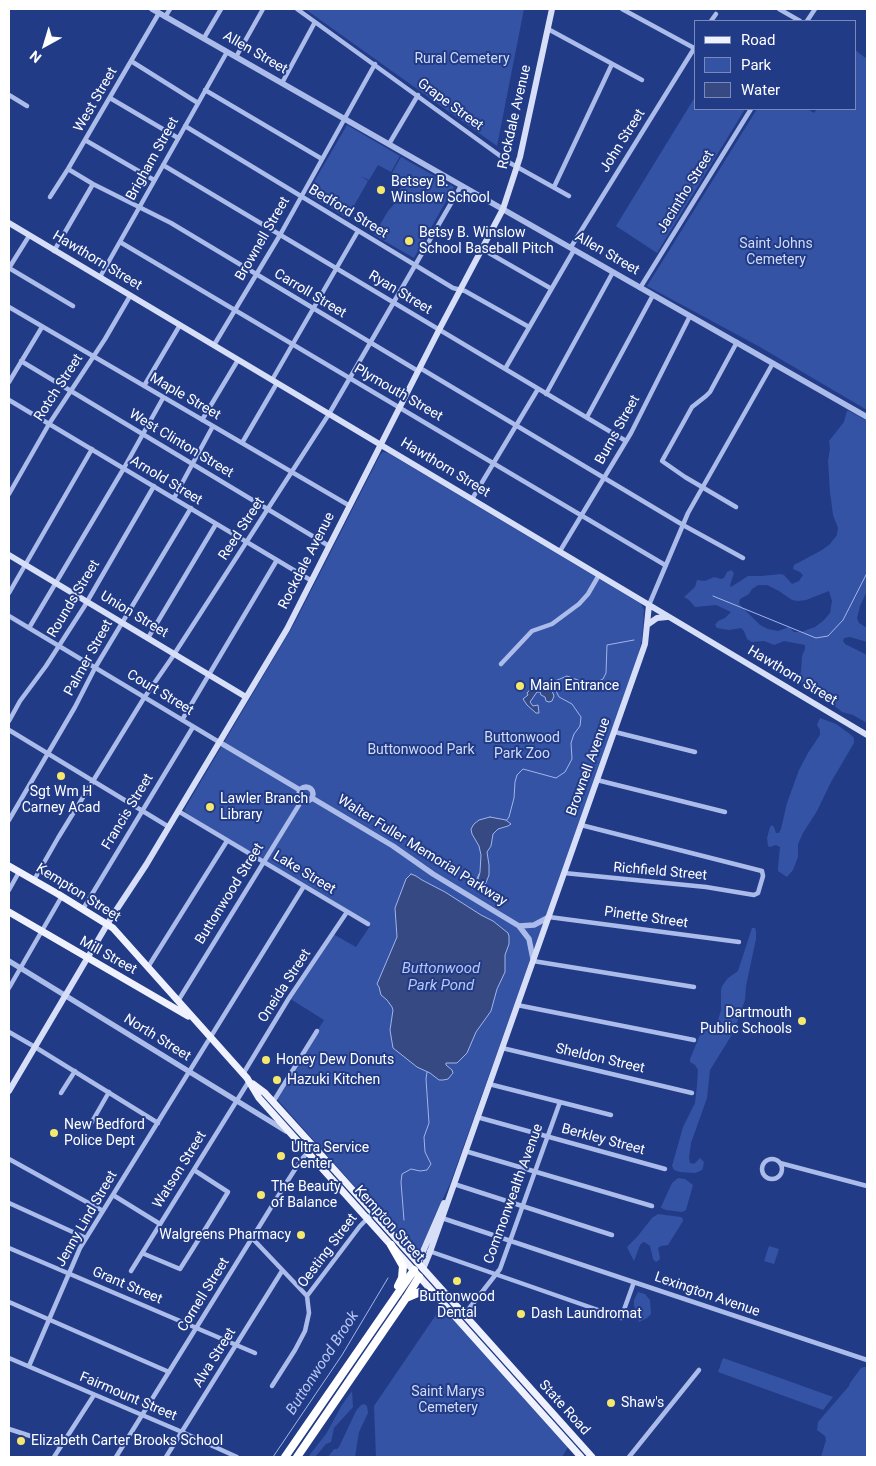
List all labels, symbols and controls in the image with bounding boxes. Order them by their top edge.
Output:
north arrow [20,20,70,70]
legend [694,20,856,110]
street label: Allen Street [220,28,290,78]
text: Road [741,31,775,49]
text: N [27,47,44,66]
park label: Rural Cemetery [414,51,510,67]
text: Park [741,56,771,74]
street label: Rockdale Avenue [495,63,535,171]
street label: West Street [71,65,121,135]
street label: Grape Street [414,75,486,135]
text: Water [741,81,780,99]
street label: John Street [597,106,649,176]
street label: Brigham Street [123,114,183,204]
street label: Jacintho Street [654,147,718,237]
place label: Betsey B. Winslow School [391,174,490,206]
street label: Bedford Street [305,182,391,242]
marker: Betsey B. Winslow School [375,184,387,196]
street label: Brownell Street [232,194,294,284]
place label: Betsy B. Winslow School Baseball Pitch [419,225,554,258]
street label: Hawthorn Street [49,228,145,294]
street label: Allen Street [572,229,642,279]
marker: Betsy B. Winslow School Baseball Pitch [403,235,415,247]
park label: Saint Johns Cemetery [739,236,813,268]
street label: Carroll Street [271,266,349,322]
street label: Ryan Street [365,268,435,318]
street label: Rotch Street [31,351,87,425]
street label: Plymouth Street [351,361,445,425]
street label: Maple Street [147,370,223,424]
street label: Burns Street [592,392,644,468]
street label: West Clinton Street [126,406,236,482]
street label: Hawthorn Street [397,435,493,501]
street label: Arnold Street [127,453,205,509]
street label: Reed Street [215,494,269,564]
street label: Rockdale Avenue [275,510,339,612]
street label: Rounds Street [44,557,104,641]
street label: Union Street [97,588,171,642]
street label: Palmer Street [61,617,117,699]
street label: Hawthorn Street [744,643,840,709]
street label: Court Street [124,667,196,719]
place label: Main Entrance [530,678,619,694]
marker: Main Entrance [514,680,526,692]
street label: Brownell Avenue [563,716,615,818]
park label: Buttonwood Park Zoo [484,730,560,762]
park label: Buttonwood Park [367,742,475,758]
marker: Sgt Wm H Carney Acad [55,770,67,782]
street label: Francis Street [99,771,157,853]
place label: Sgt Wm H Carney Acad [22,784,100,816]
place label: Lawler Branch Library [220,791,308,824]
street label: Walter Fuller Memorial Parkway [334,792,510,910]
marker: Lawler Branch Library [204,801,216,813]
street label: Buttonwood Street [192,840,268,948]
street label: Lake Street [270,848,338,898]
street label: Kempton Street [33,860,123,926]
street label: Richfield Street [612,860,708,884]
street label: Pinette Street [603,904,689,932]
street label: Mill Street [76,933,140,979]
street label: Oneida Street [255,946,315,1026]
water label: Buttonwood Park Pond [402,960,480,995]
place label: Dartmouth Public Schools [700,1005,792,1038]
street label: North Street [120,1011,194,1065]
marker: Dartmouth Public Schools [796,1015,808,1027]
street label: Sheldon Street [554,1041,646,1077]
place label: Honey Dew Donuts [276,1052,394,1068]
marker: Honey Dew Donuts [260,1054,272,1066]
place label: Hazuki Kitchen [287,1072,380,1088]
marker: Hazuki Kitchen [271,1074,283,1086]
place label: New Bedford Police Dept [64,1117,145,1150]
street label: Berkley Street [559,1121,647,1159]
street label: Commonwealth Avenue [481,1122,547,1266]
marker: New Bedford Police Dept [48,1127,60,1139]
street label: Watson Street [150,1128,210,1212]
place label: Ultra Service Center [291,1140,369,1172]
marker: Ultra Service Center [275,1150,287,1162]
street label: Jenny Lind Street [53,1168,121,1270]
place label: The Beauty of Balance [271,1179,341,1212]
street label: Kempton Street [350,1182,428,1266]
marker: The Beauty of Balance [255,1189,267,1201]
street label: Oesting Street [295,1211,361,1291]
place label: Walgreens Pharmacy [159,1227,291,1243]
marker: Walgreens Pharmacy [295,1229,307,1241]
street label: Cornell Street [175,1255,233,1335]
street label: Grant Street [90,1264,164,1308]
street label: Lexington Avenue [652,1269,762,1321]
marker: Buttonwood Dental [451,1275,463,1287]
place label: Buttonwood Dental [419,1289,495,1321]
place label: Dash Laundromat [531,1306,642,1322]
water label: Buttonwood Brook [283,1308,363,1418]
marker: Dash Laundromat [515,1308,527,1320]
street label: Alva Street [190,1325,240,1391]
street label: Fairmount Street [77,1369,179,1425]
street label: State Road [535,1377,593,1439]
park label: Saint Marys Cemetery [411,1384,485,1416]
place label: Shaw's [621,1395,664,1411]
marker: Shaw's [605,1397,617,1409]
place label: Elizabeth Carter Brooks School [31,1433,223,1449]
marker: Elizabeth Carter Brooks School [15,1435,27,1447]

